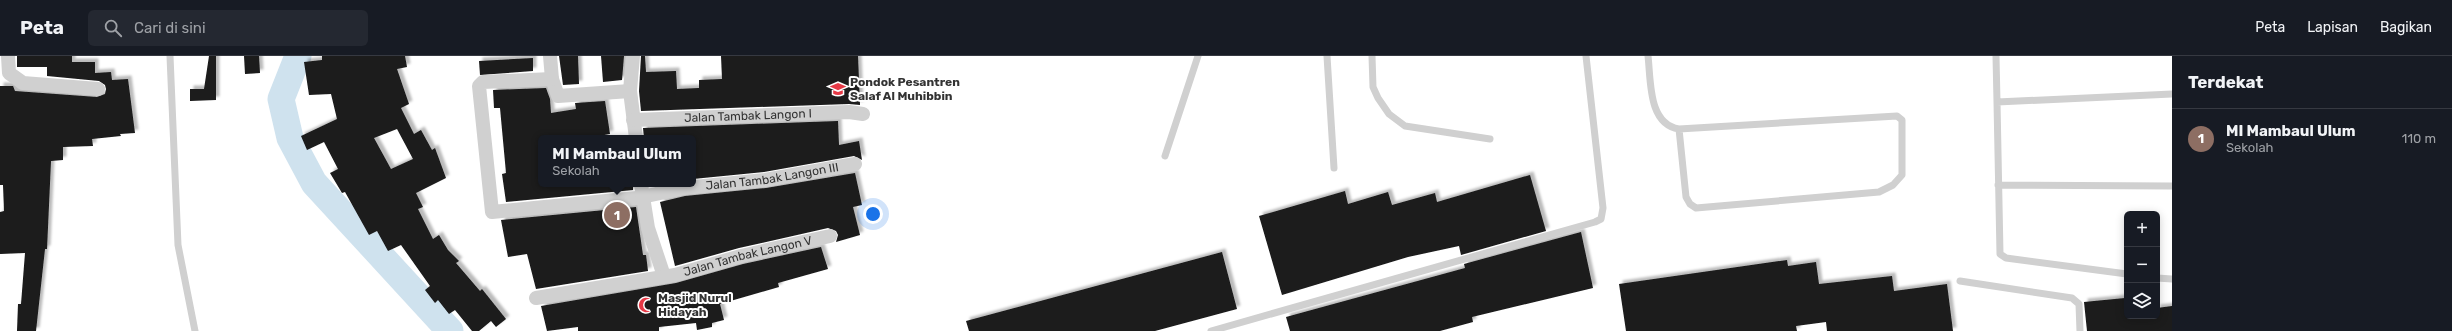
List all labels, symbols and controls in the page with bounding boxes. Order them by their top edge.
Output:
search box [88,10,368,46]
text: Peta [20,16,64,39]
icon: search [102,17,124,39]
text: Cari di sini [134,19,206,37]
text: Peta [2255,19,2285,36]
text: Lapisan [2307,19,2358,36]
text: Bagikan [2380,19,2432,36]
text: Terdekat [2188,72,2263,92]
place label: Pondok Pesantren Salaf Al Muhibbin [850,75,960,103]
school or university icon: Pondok Pesantren Salaf Al Muhibbin [829,80,847,98]
street label: Jalan Tambak Langon I [684,106,812,125]
text: MI Mambaul Ulum [2226,122,2355,140]
text: 1 [2198,131,2204,146]
text: 110 m [2402,131,2436,146]
popup [538,135,696,187]
text: Sekolah [2226,140,2273,155]
text: MI Mambaul Ulum [552,145,682,163]
street label: Jalan Tambak Langon III [705,160,840,193]
text: Sekolah [552,163,600,178]
pin: 1 [604,200,630,230]
your location [863,204,883,224]
map controls [2124,211,2160,319]
button: + [2124,211,2160,247]
street label: Jalan Tambak Langon V [682,233,813,279]
button: − [2124,247,2160,283]
button: layers [2124,283,2160,319]
place label: Masjid Nurul Hidayah [658,291,732,319]
mosque icon: Masjid Nurul Hidayah [637,296,655,314]

